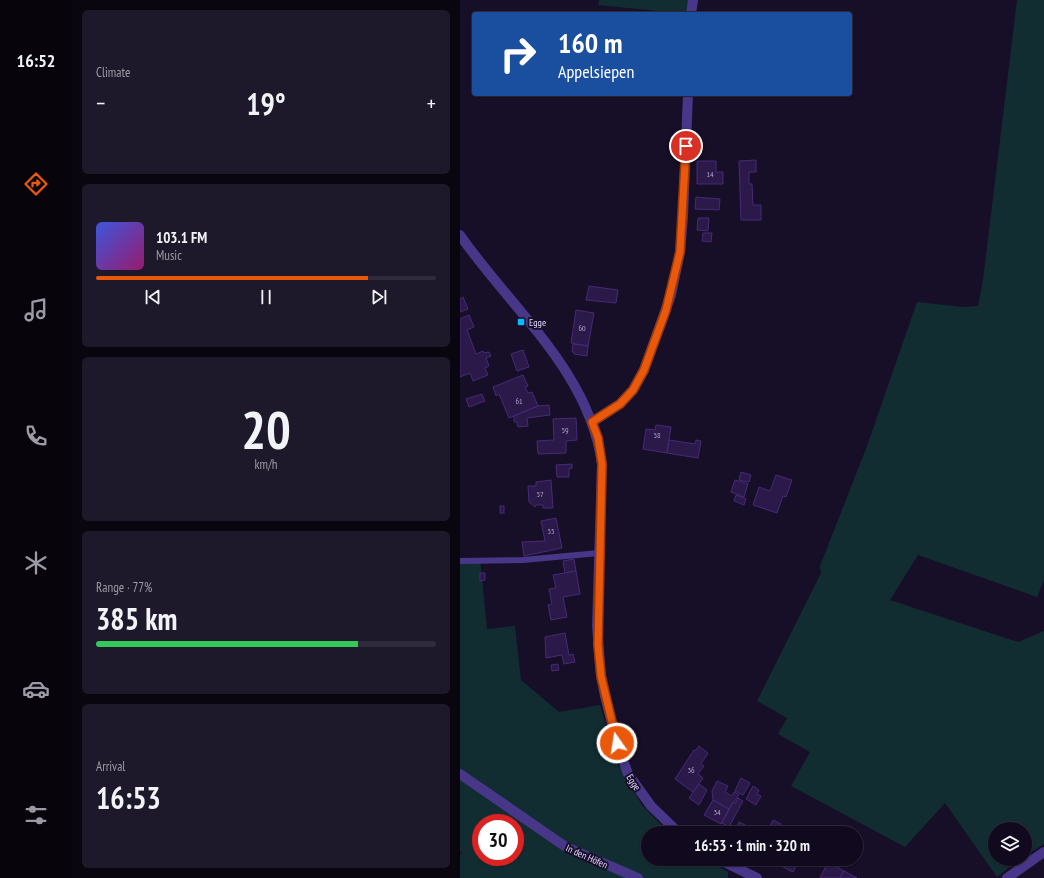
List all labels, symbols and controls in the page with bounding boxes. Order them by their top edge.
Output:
text: 160 m [558,24,622,61]
icon: right [492,28,544,80]
text: 16:52 [17,49,55,72]
text: Appelsiepen [558,60,634,83]
text: Climate [96,64,130,81]
text: 19° [246,84,286,123]
text: − [96,89,105,117]
text: + [427,89,436,117]
pin [669,129,703,163]
icon: arrive [675,135,697,157]
house number: 14 [706,169,714,179]
icon: directions [22,170,50,198]
text: 103.1 FM [156,228,207,247]
text: Music [156,247,182,264]
icon: previous [142,286,164,308]
icon: pause [255,286,277,308]
icon: next [368,286,390,308]
icon: music [22,296,50,324]
place label: Egge [529,316,546,329]
marker: Egge [516,317,526,327]
house number: 60 [578,323,586,333]
text: 20 [241,396,291,463]
house number: 61 [515,396,523,406]
icon: phone [22,422,50,450]
house number: 59 [561,425,569,435]
house number: 58 [653,430,661,440]
text: km/h [254,456,278,473]
house number: 57 [536,489,544,499]
house number: 55 [547,526,555,536]
icon: climate [22,549,50,577]
text: Range · 77% [96,579,152,596]
text: 385 km [96,599,177,638]
icon: car [22,675,50,703]
position arrow [596,722,638,764]
text: Arrival [96,758,125,775]
house number: 36 [687,765,695,775]
street label: Egge [624,772,644,793]
text: 16:53 [96,778,161,817]
icon: filters [22,801,50,829]
house number: 34 [713,807,721,817]
speed limit sign: 30 [472,814,524,866]
map controls [988,822,1032,866]
button: layers [988,822,1032,866]
text: 16:53 · 1 min · 320 m [694,836,810,855]
street label: In den Höfen [564,841,610,871]

